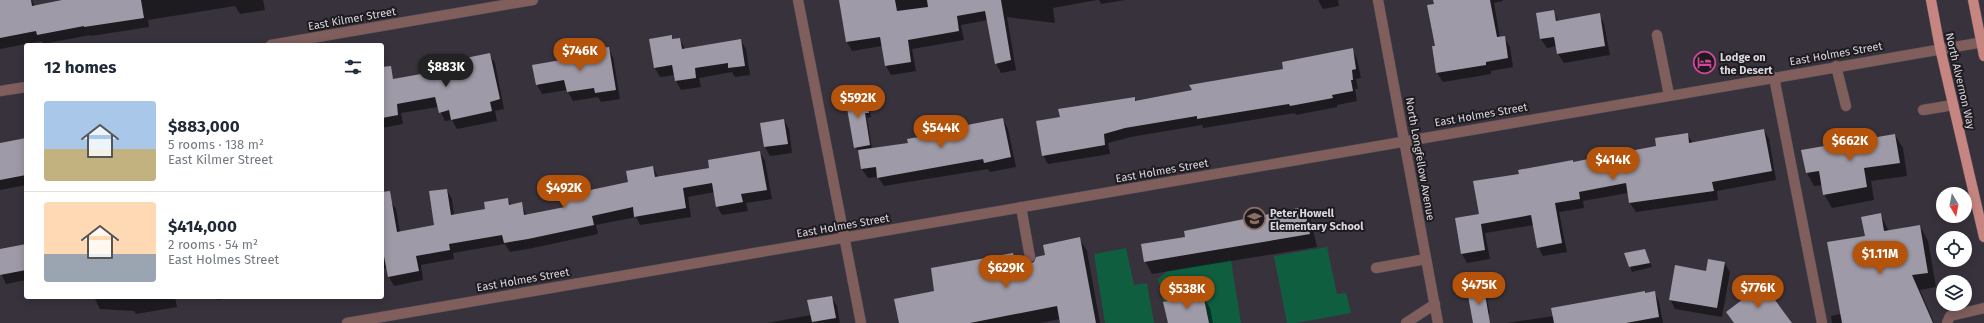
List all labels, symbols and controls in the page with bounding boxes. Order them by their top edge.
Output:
street label: East Kilmer Street [307,5,397,33]
street label: North Alvernon Way [1943,31,1978,131]
pin: $746K [552,38,608,72]
street label: East Holmes Street [1789,39,1883,69]
text: $746K [562,43,598,58]
hotel icon: Lodge on the Desert [1692,50,1718,76]
place label: Lodge on the Desert [1720,51,1773,77]
pin: $883K [418,54,474,88]
icon: filters [342,56,364,78]
text: 12 homes [44,57,116,78]
text: $883K [427,59,465,74]
pin: $592K [830,85,886,119]
text: $592K [840,90,876,105]
street label: North Longfellow Avenue [1403,96,1437,222]
street label: East Holmes Street [1434,100,1528,130]
pin: $544K [913,115,969,149]
text: $883,000 [168,116,240,137]
icon: home [76,117,124,165]
text: $544K [922,120,960,135]
pin: $662K [1822,128,1878,162]
text: $662K [1832,133,1868,148]
text: 5 rooms · 138 m² [168,137,264,152]
pin: $414K [1585,147,1641,181]
text: East Kilmer Street [168,152,273,167]
text: $414K [1595,152,1631,167]
street label: East Holmes Street [1115,156,1209,186]
pin: $492K [536,175,592,209]
text: $492K [546,180,582,195]
north arrow [1936,187,1972,223]
map controls [1936,187,1972,311]
school or university icon: Peter Howell Elementary School [1242,206,1268,232]
place label: Peter Howell Elementary School [1270,207,1364,233]
street label: East Holmes Street [796,211,890,241]
text: $414,000 [168,216,237,237]
icon: home [76,218,124,266]
button: locate [1936,231,1972,267]
text: 2 rooms · 54 m² [168,237,258,252]
pin: $1.11M [1847,241,1913,275]
text: $1.11M [1862,246,1898,261]
text: East Holmes Street [168,252,279,267]
pin: $629K [978,255,1034,289]
text: $629K [988,260,1024,275]
street label: East Holmes Street [476,265,570,295]
pin: $475K [1451,272,1507,306]
pin: $776K [1730,275,1786,309]
button: layers [1936,275,1972,311]
pin: $538K [1159,276,1215,310]
text: $475K [1461,277,1497,292]
text: $776K [1741,280,1775,295]
text: $538K [1169,281,1205,296]

